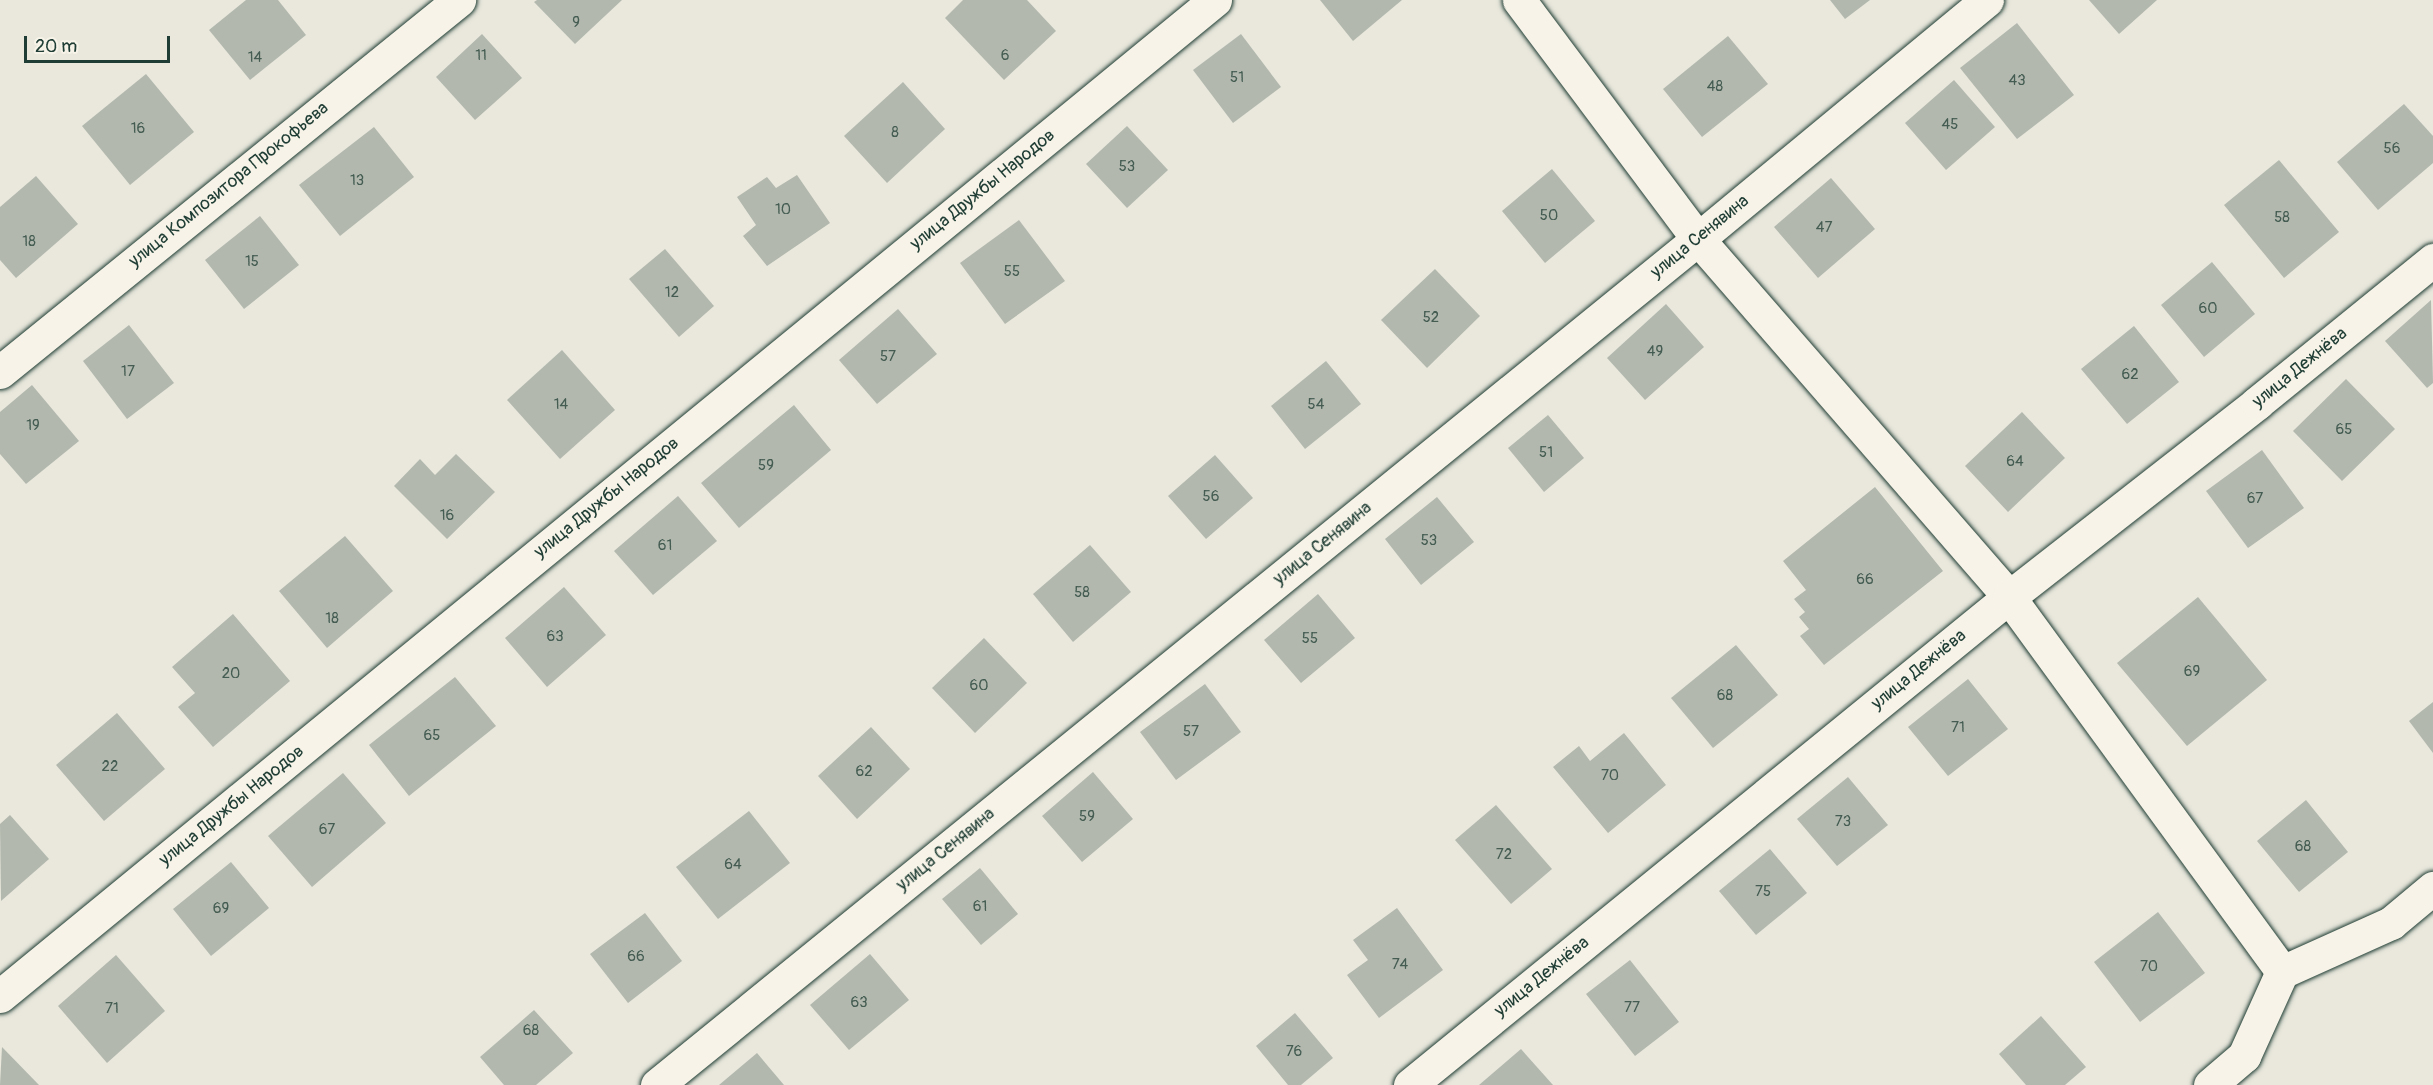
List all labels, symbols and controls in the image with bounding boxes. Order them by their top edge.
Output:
house number: 9 [572,14,580,32]
scale bar [27,24,172,62]
text: 20 m [35,35,77,58]
house number: 11 [475,47,487,65]
house number: 6 [1001,47,1009,65]
house number: 14 [248,49,262,67]
house number: 51 [1230,69,1244,87]
house number: 43 [2008,72,2026,90]
house number: 48 [1707,78,1723,96]
street label: улица Композитора Прокофьева [125,98,333,272]
house number: 45 [1942,116,1958,134]
house number: 16 [131,120,145,138]
house number: 8 [891,124,899,142]
street label: улица Дружбы Народов [906,125,1060,255]
house number: 56 [2384,140,2400,158]
house number: 53 [1119,158,1135,176]
house number: 13 [350,172,364,190]
street label: улица Сенявина [1646,191,1754,283]
house number: 10 [775,201,791,219]
house number: 50 [1540,207,1558,225]
house number: 58 [2274,209,2290,227]
house number: 47 [1816,219,1832,237]
house number: 18 [22,233,36,251]
house number: 15 [245,253,259,271]
house number: 55 [1004,263,1020,281]
house number: 12 [665,284,679,302]
house number: 60 [2199,300,2217,318]
house number: 52 [1423,309,1439,327]
street label: улица Дежнёва [2248,323,2352,413]
house number: 49 [1647,343,1663,361]
house number: 57 [880,348,896,366]
house number: 17 [121,363,135,381]
house number: 62 [2121,366,2139,384]
house number: 14 [554,396,568,414]
house number: 54 [1308,396,1324,414]
house number: 19 [26,417,40,435]
house number: 65 [2336,421,2352,439]
street label: улица Дружбы Народов [530,433,684,563]
house number: 51 [1539,444,1553,462]
house number: 64 [2006,453,2024,471]
house number: 59 [758,457,774,475]
house number: 56 [1203,488,1219,506]
house number: 67 [2247,490,2263,508]
street label: улица Сенявина [1269,498,1377,590]
house number: 16 [440,507,454,525]
house number: 53 [1421,532,1437,550]
house number: 61 [658,537,672,555]
house number: 66 [1856,571,1874,589]
house number: 58 [1074,584,1090,602]
house number: 18 [325,610,339,628]
street label: улица Дежнёва [1867,625,1971,715]
house number: 63 [546,628,564,646]
house number: 55 [1302,630,1318,648]
house number: 69 [2184,663,2200,681]
house number: 20 [222,665,240,683]
house number: 60 [970,677,988,695]
house number: 68 [1717,687,1733,705]
house number: 71 [1951,719,1965,737]
house number: 57 [1183,723,1199,741]
house number: 65 [424,727,440,745]
street label: улица Дружбы Народов [155,741,309,871]
house number: 22 [102,758,118,776]
house number: 62 [855,763,873,781]
house number: 70 [1601,767,1619,785]
street label: улица Сенявина [892,804,1000,896]
house number: 59 [1079,808,1095,826]
house number: 73 [1835,813,1851,831]
house number: 67 [319,821,335,839]
house number: 68 [2295,838,2311,856]
house number: 72 [1496,846,1512,864]
house number: 64 [724,856,742,874]
house number: 75 [1755,883,1771,901]
house number: 61 [973,898,987,916]
house number: 69 [213,900,229,918]
street label: улица Дежнёва [1490,932,1594,1022]
house number: 66 [627,948,645,966]
house number: 74 [1392,956,1408,974]
house number: 70 [2140,958,2158,976]
house number: 63 [850,994,868,1012]
house number: 77 [1624,999,1640,1017]
house number: 71 [105,1000,119,1018]
house number: 68 [523,1022,539,1040]
house number: 76 [1286,1043,1302,1061]

